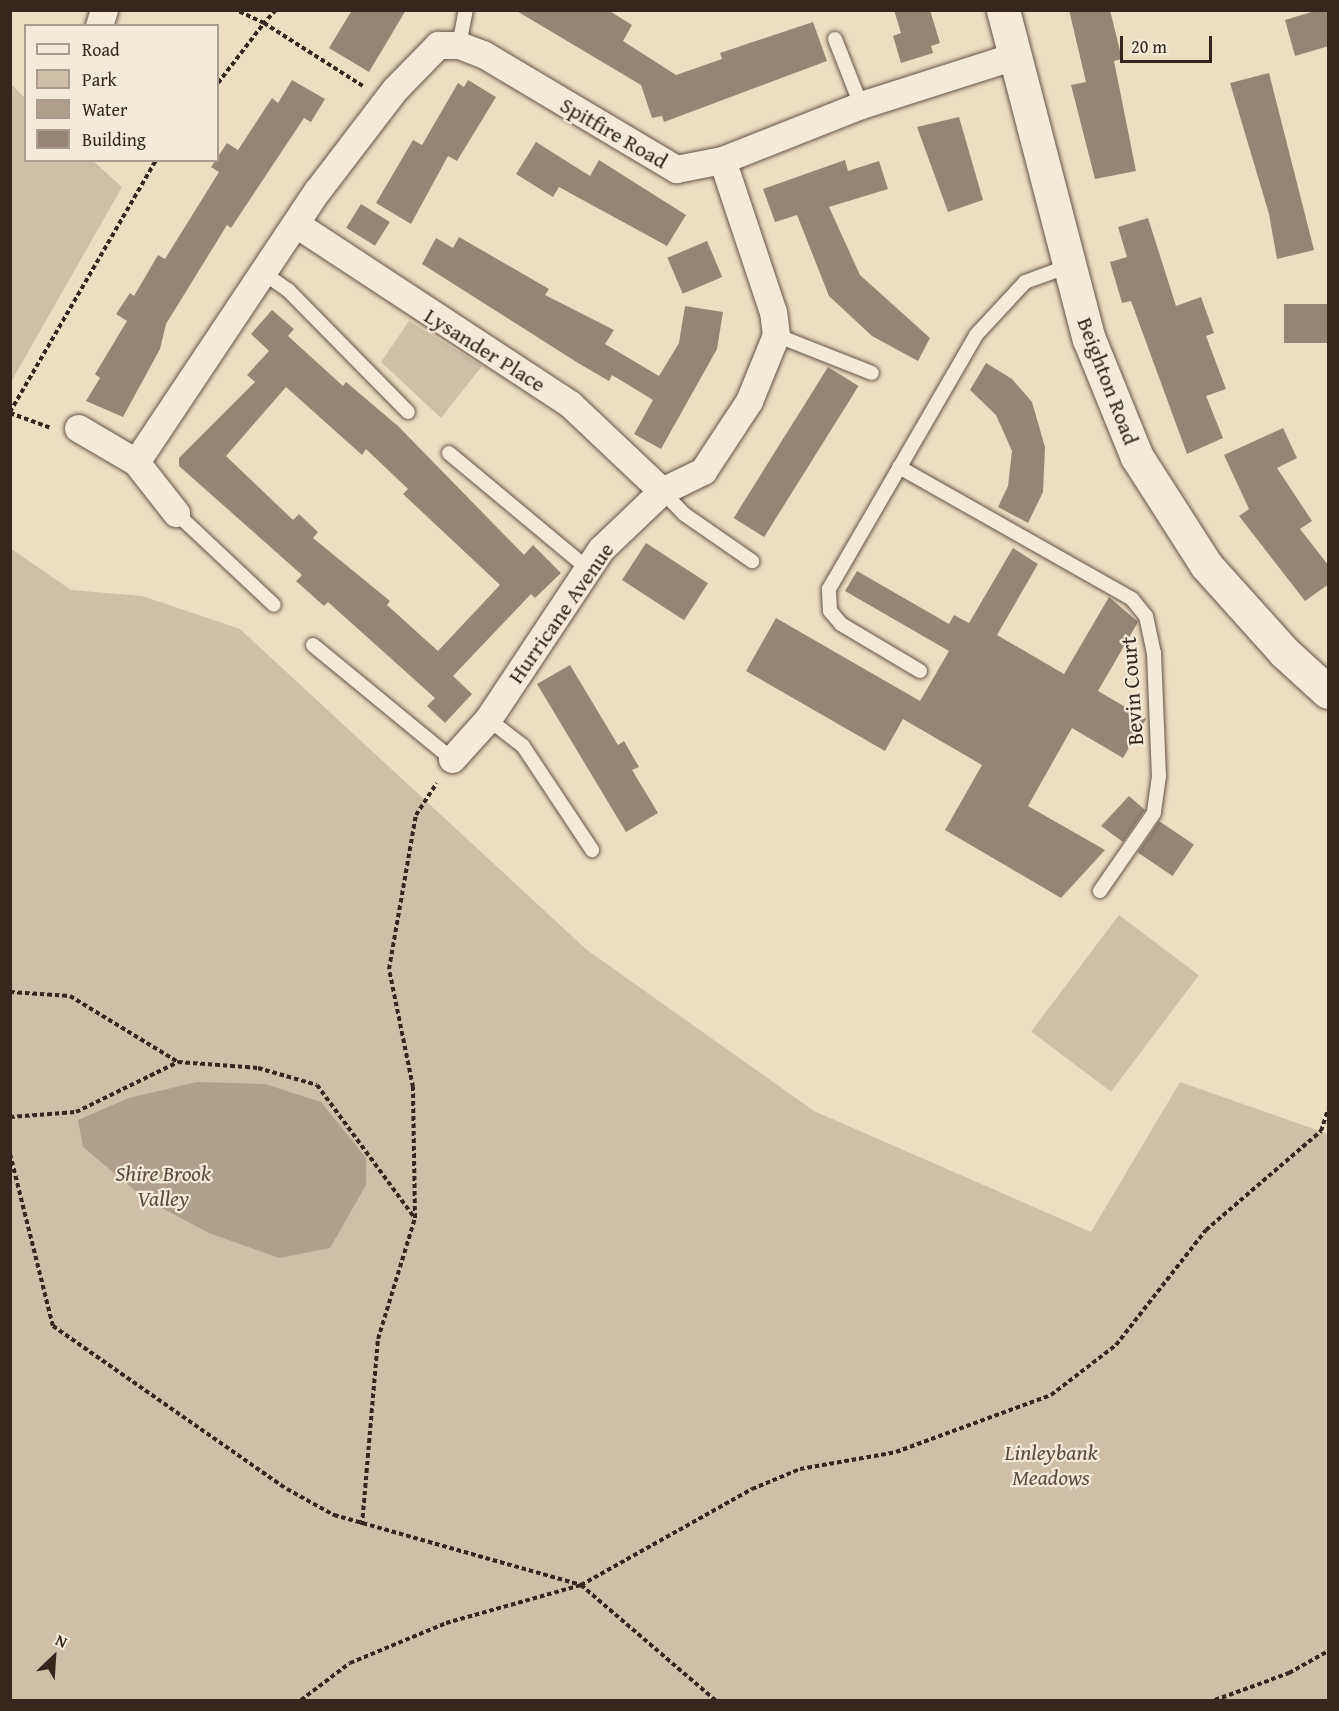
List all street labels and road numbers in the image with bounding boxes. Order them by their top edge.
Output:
street label: Spitfire Road [556,92,672,174]
street label: Lysander Place [420,302,550,398]
street label: Beighton Road [1072,313,1144,449]
street label: Hurricane Avenue [503,537,619,689]
street label: Bevin Court [1115,636,1149,746]

